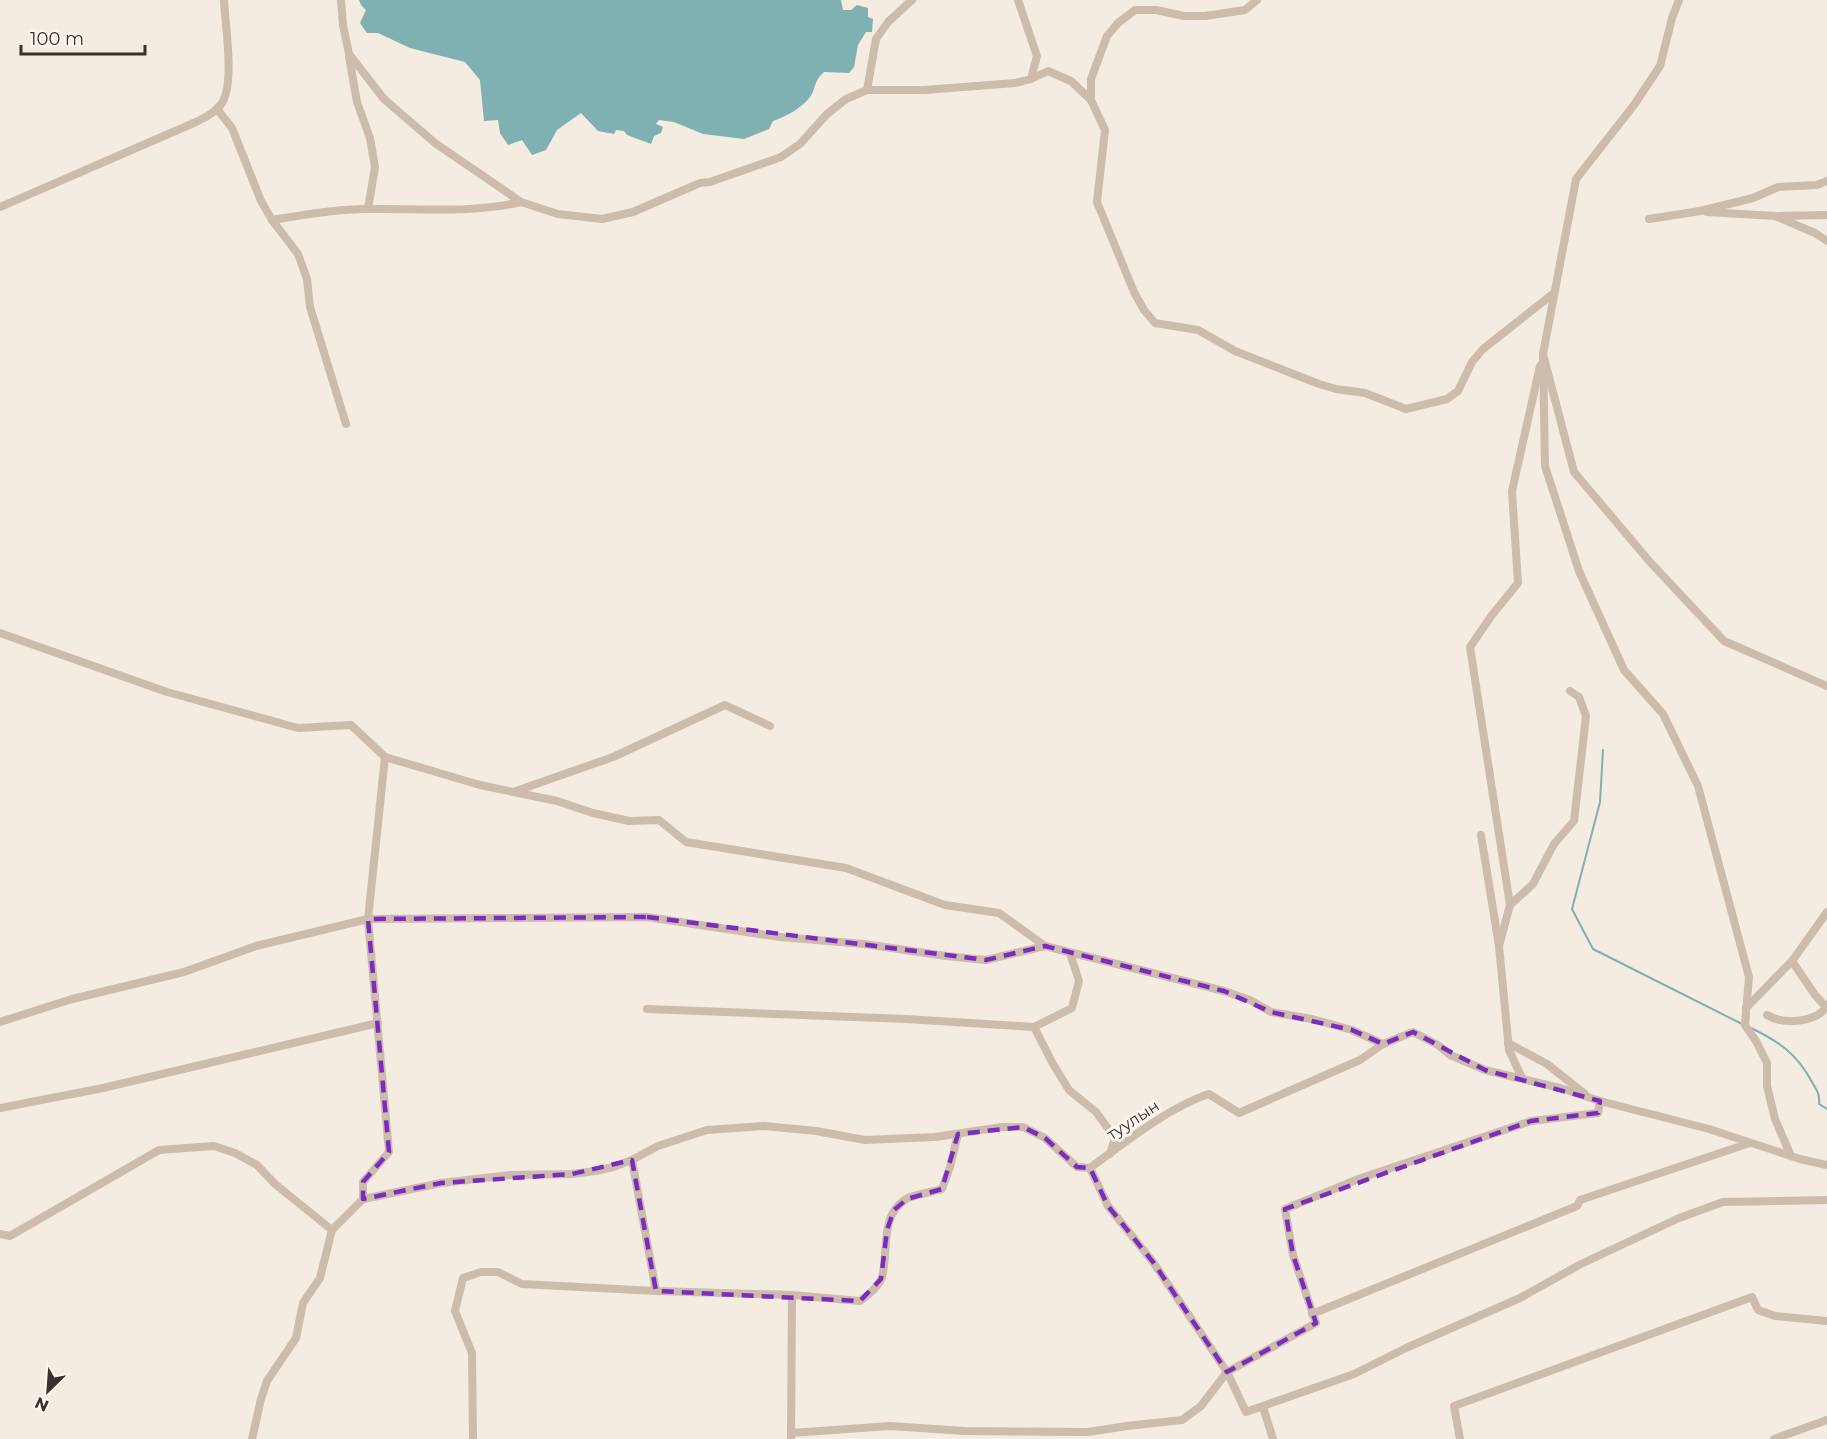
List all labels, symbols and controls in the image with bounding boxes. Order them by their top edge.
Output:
scale bar [21,18,146,56]
text: 100 m [30,28,84,50]
street label: туулын [1103,1096,1163,1144]
north arrow [18,1361,78,1421]
text: N [32,1393,52,1415]

